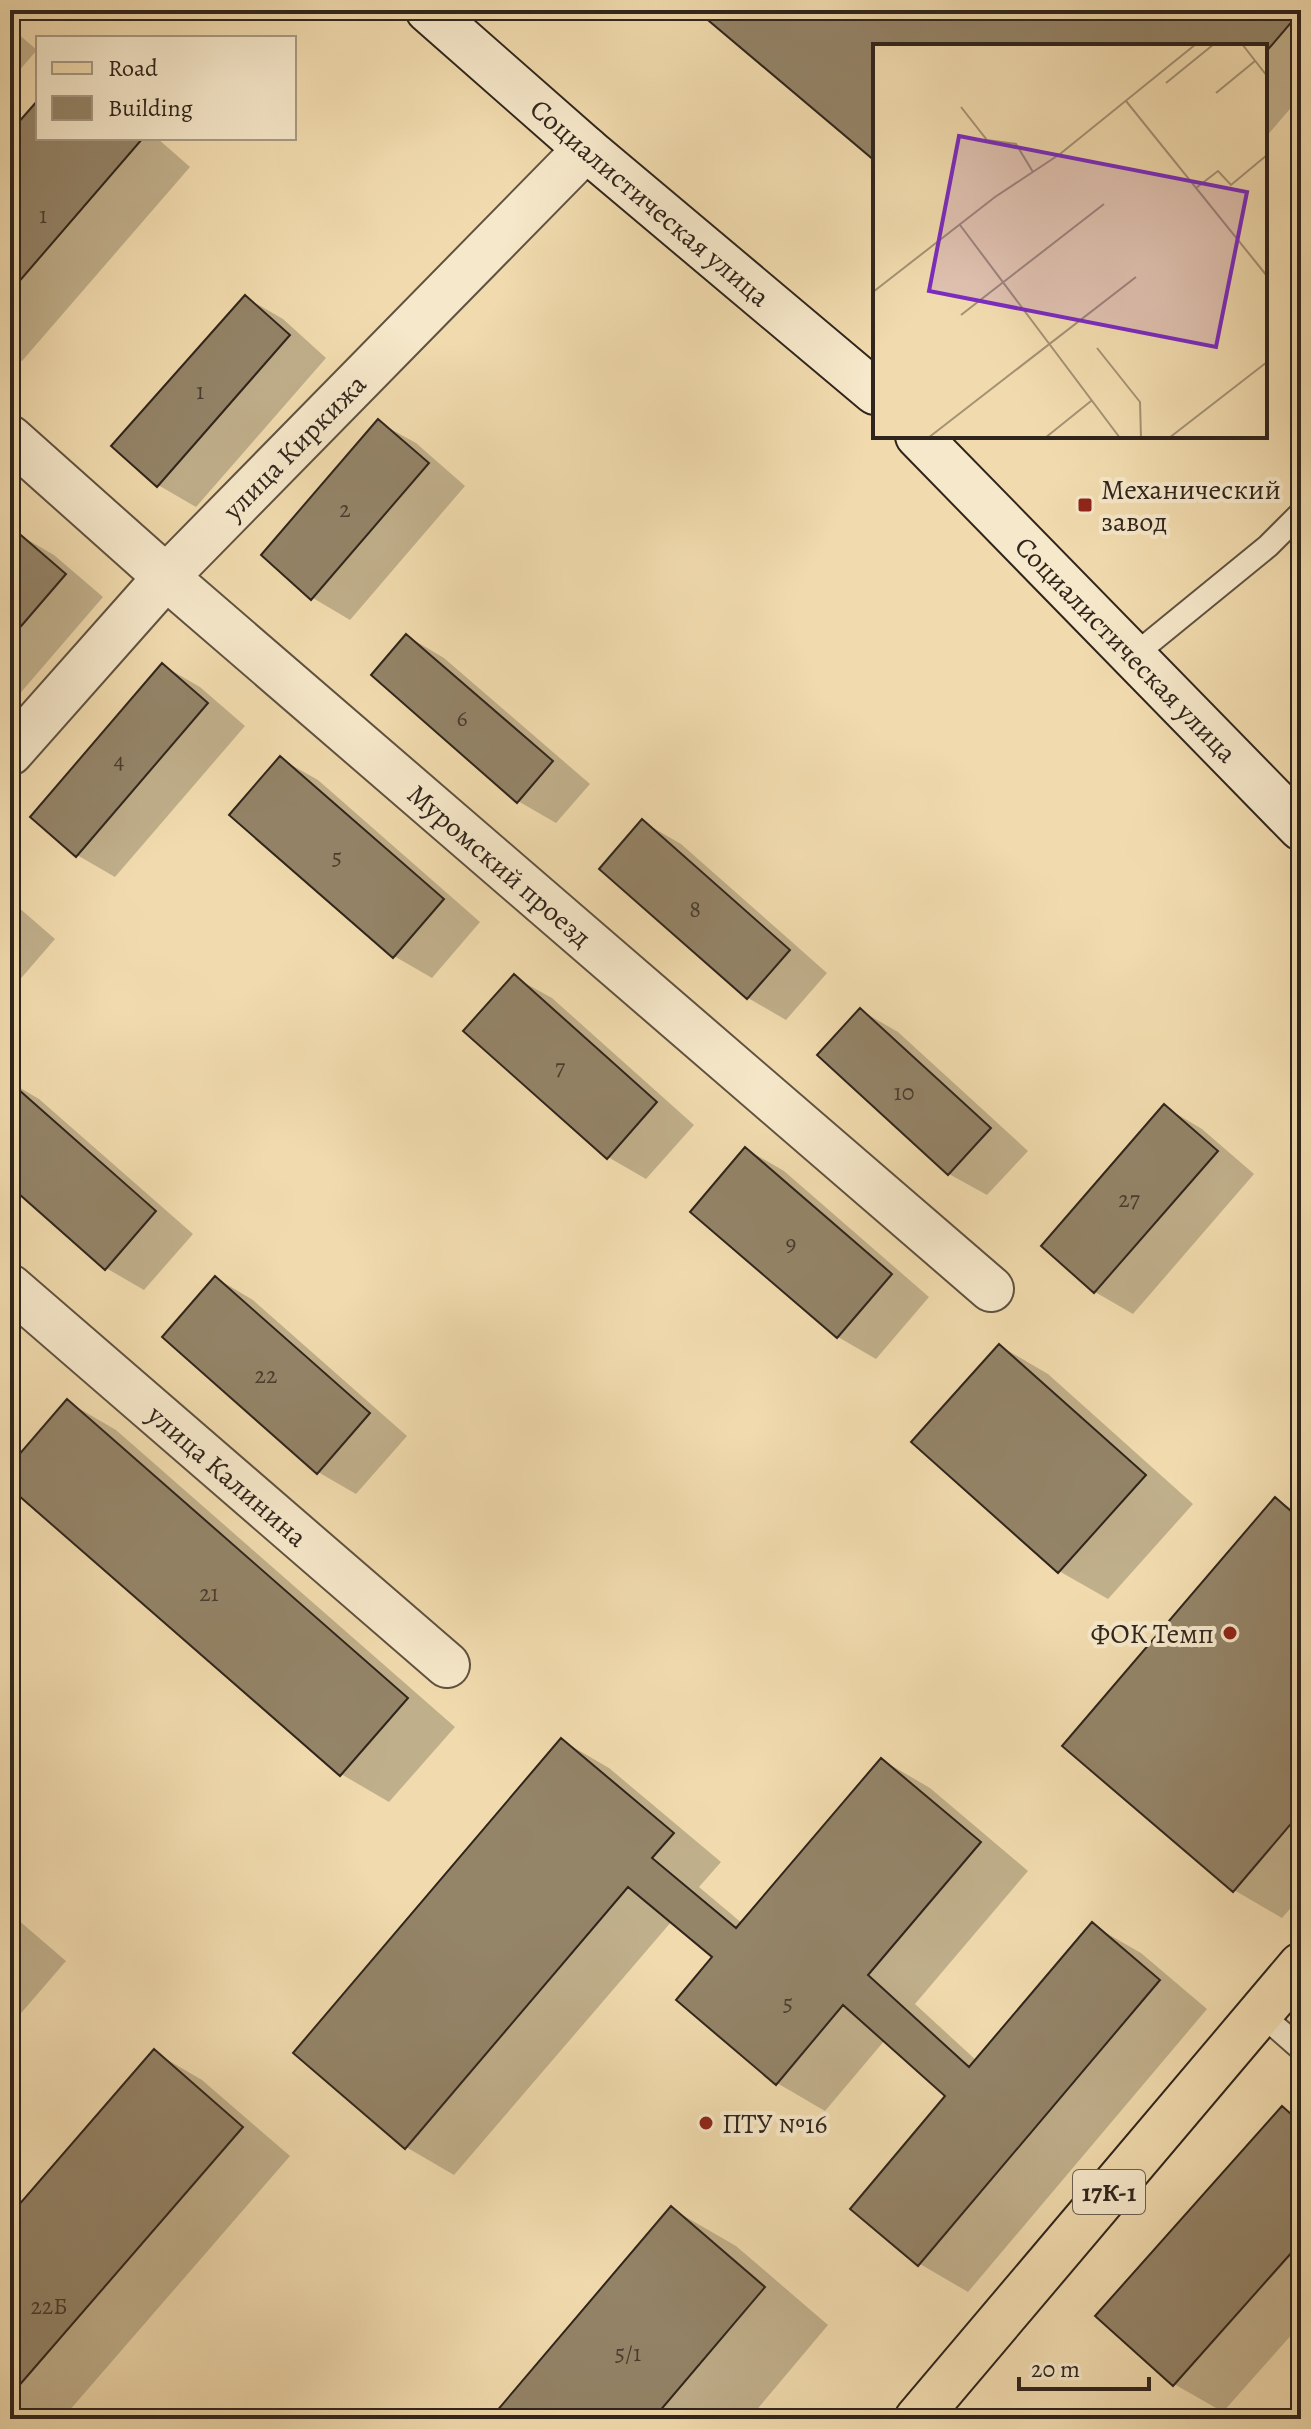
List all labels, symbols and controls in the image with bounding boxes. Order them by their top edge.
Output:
legend [36,36,296,140]
inset map [873,44,1267,438]
text: Road [108,52,158,84]
street label: Социалистическая улица [522,91,778,316]
text: Building [108,92,193,124]
house number: 1 [39,199,47,231]
street label: улица Киркижа [214,366,375,529]
house number: 1 [196,375,204,407]
place label: Механический завод [1101,471,1281,541]
house number: 2 [339,493,351,525]
marker: Механический завод [1076,496,1094,514]
street label: Социалистическая улица [1006,528,1245,772]
house number: 6 [456,702,468,734]
house number: 4 [114,744,125,776]
street label: Муромский проезд [399,776,599,956]
house number: 5 [332,841,342,873]
house number: 8 [689,893,701,925]
house number: 7 [555,1051,566,1083]
house number: 10 [894,1076,915,1108]
house number: 27 [1118,1183,1141,1215]
house number: 9 [786,1227,796,1259]
house number: 22 [255,1359,277,1391]
street label: улица Калинина [138,1396,315,1556]
house number: 21 [199,1577,219,1609]
place label: ФОК Темп [1090,1615,1214,1653]
marker: ФОК Темп [1221,1624,1239,1642]
house number: 5 [783,1987,793,2019]
place label: ПТУ №16 [722,2105,828,2143]
marker: ПТУ №16 [697,2114,715,2132]
road number: 17К-1 [1073,2170,1145,2214]
house number: 22Б [30,2290,68,2322]
house number: 5/1 [615,2337,641,2369]
scale bar [1019,2341,1149,2391]
text: 20 m [1031,2353,1080,2385]

